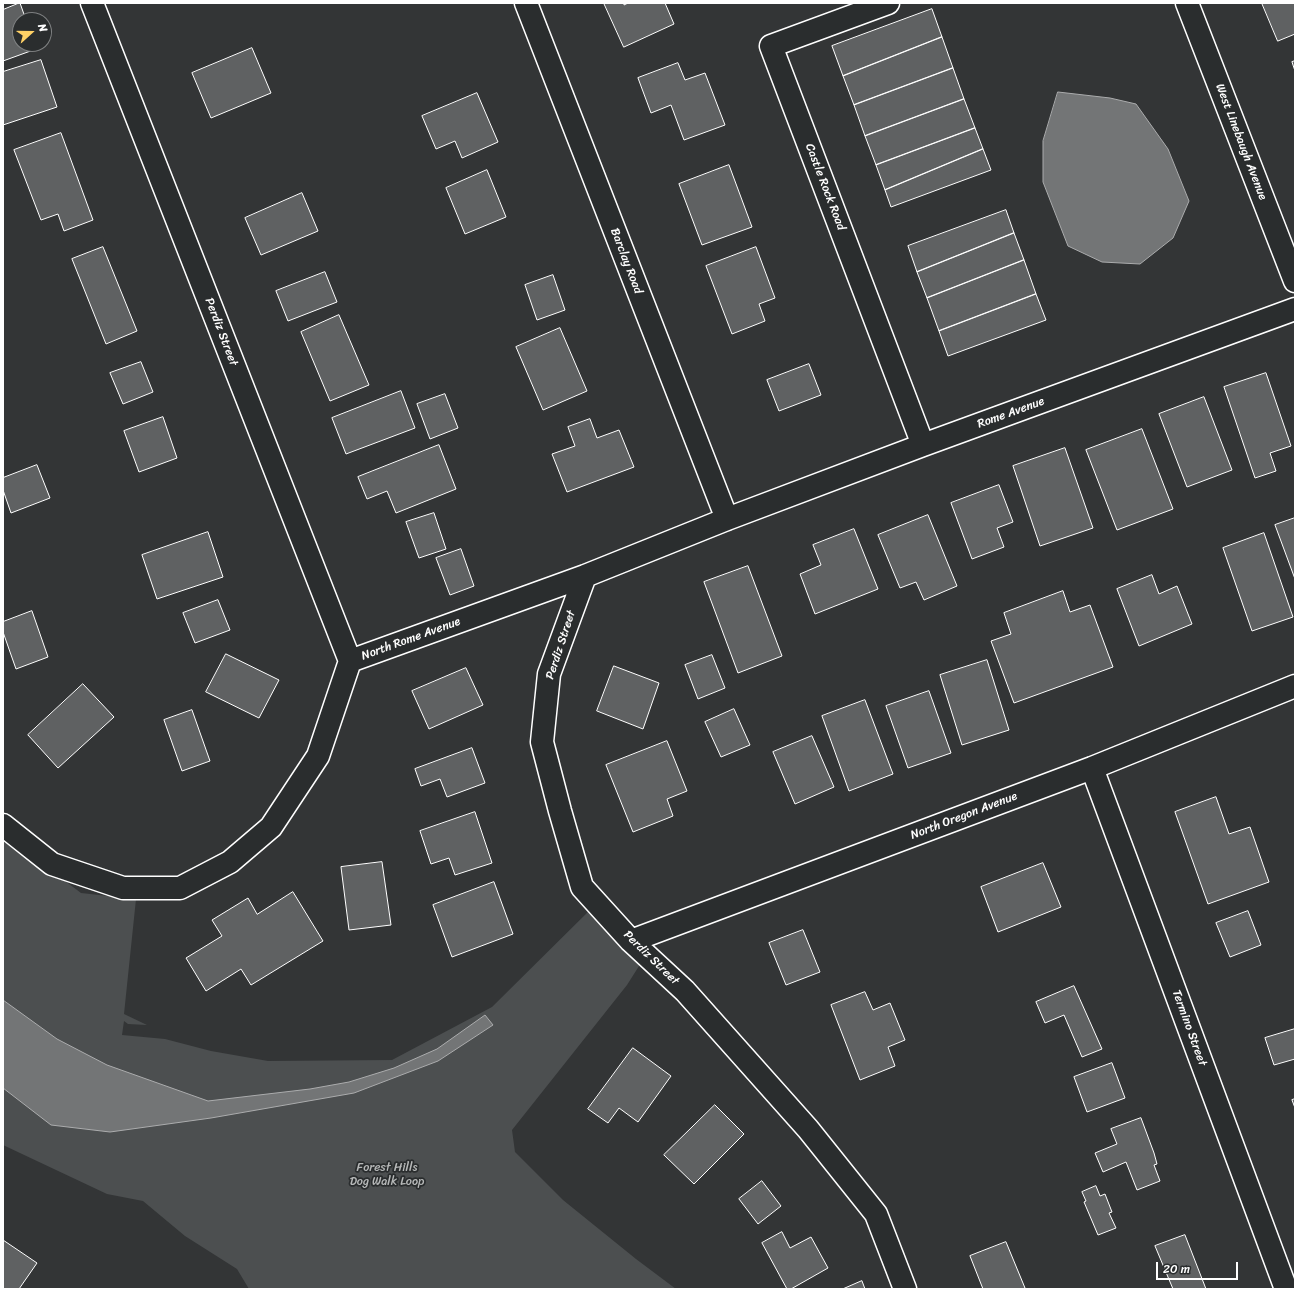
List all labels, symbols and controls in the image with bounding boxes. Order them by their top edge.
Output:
north arrow [12,12,52,52]
text: N [33,21,53,35]
street label: West Linebaugh Avenue [1212,82,1270,202]
street label: Castle Rock Road [802,142,848,232]
street label: Barclay Road [607,226,645,296]
street label: Perdiz Street [201,296,241,368]
street label: Rome Avenue [976,394,1046,432]
street label: Perdiz Street [543,609,579,681]
street label: North Rome Avenue [360,614,462,664]
street label: North Oregon Avenue [909,789,1019,843]
street label: Perdiz Street [620,928,682,988]
street label: Termino Street [1169,988,1209,1068]
park label: Forest Hills Dog Walk Loop [350,1161,424,1189]
scale bar [1158,1254,1240,1280]
text: 20 m [1163,1258,1190,1280]

